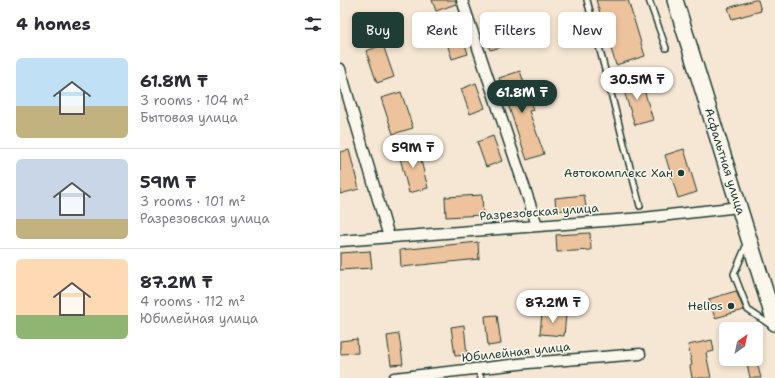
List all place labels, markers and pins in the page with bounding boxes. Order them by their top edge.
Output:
pin: 30.5M ₸ [600,67,674,101]
pin: 61.8M ₸ [485,80,559,114]
pin: 59M ₸ [385,135,441,169]
place label: Автокомплекс Хан [564,165,673,181]
marker: Автокомплекс Хан [676,168,686,178]
pin: 87.2M ₸ [516,290,590,324]
place label: Helios [688,298,723,314]
marker: Helios [726,301,736,311]

